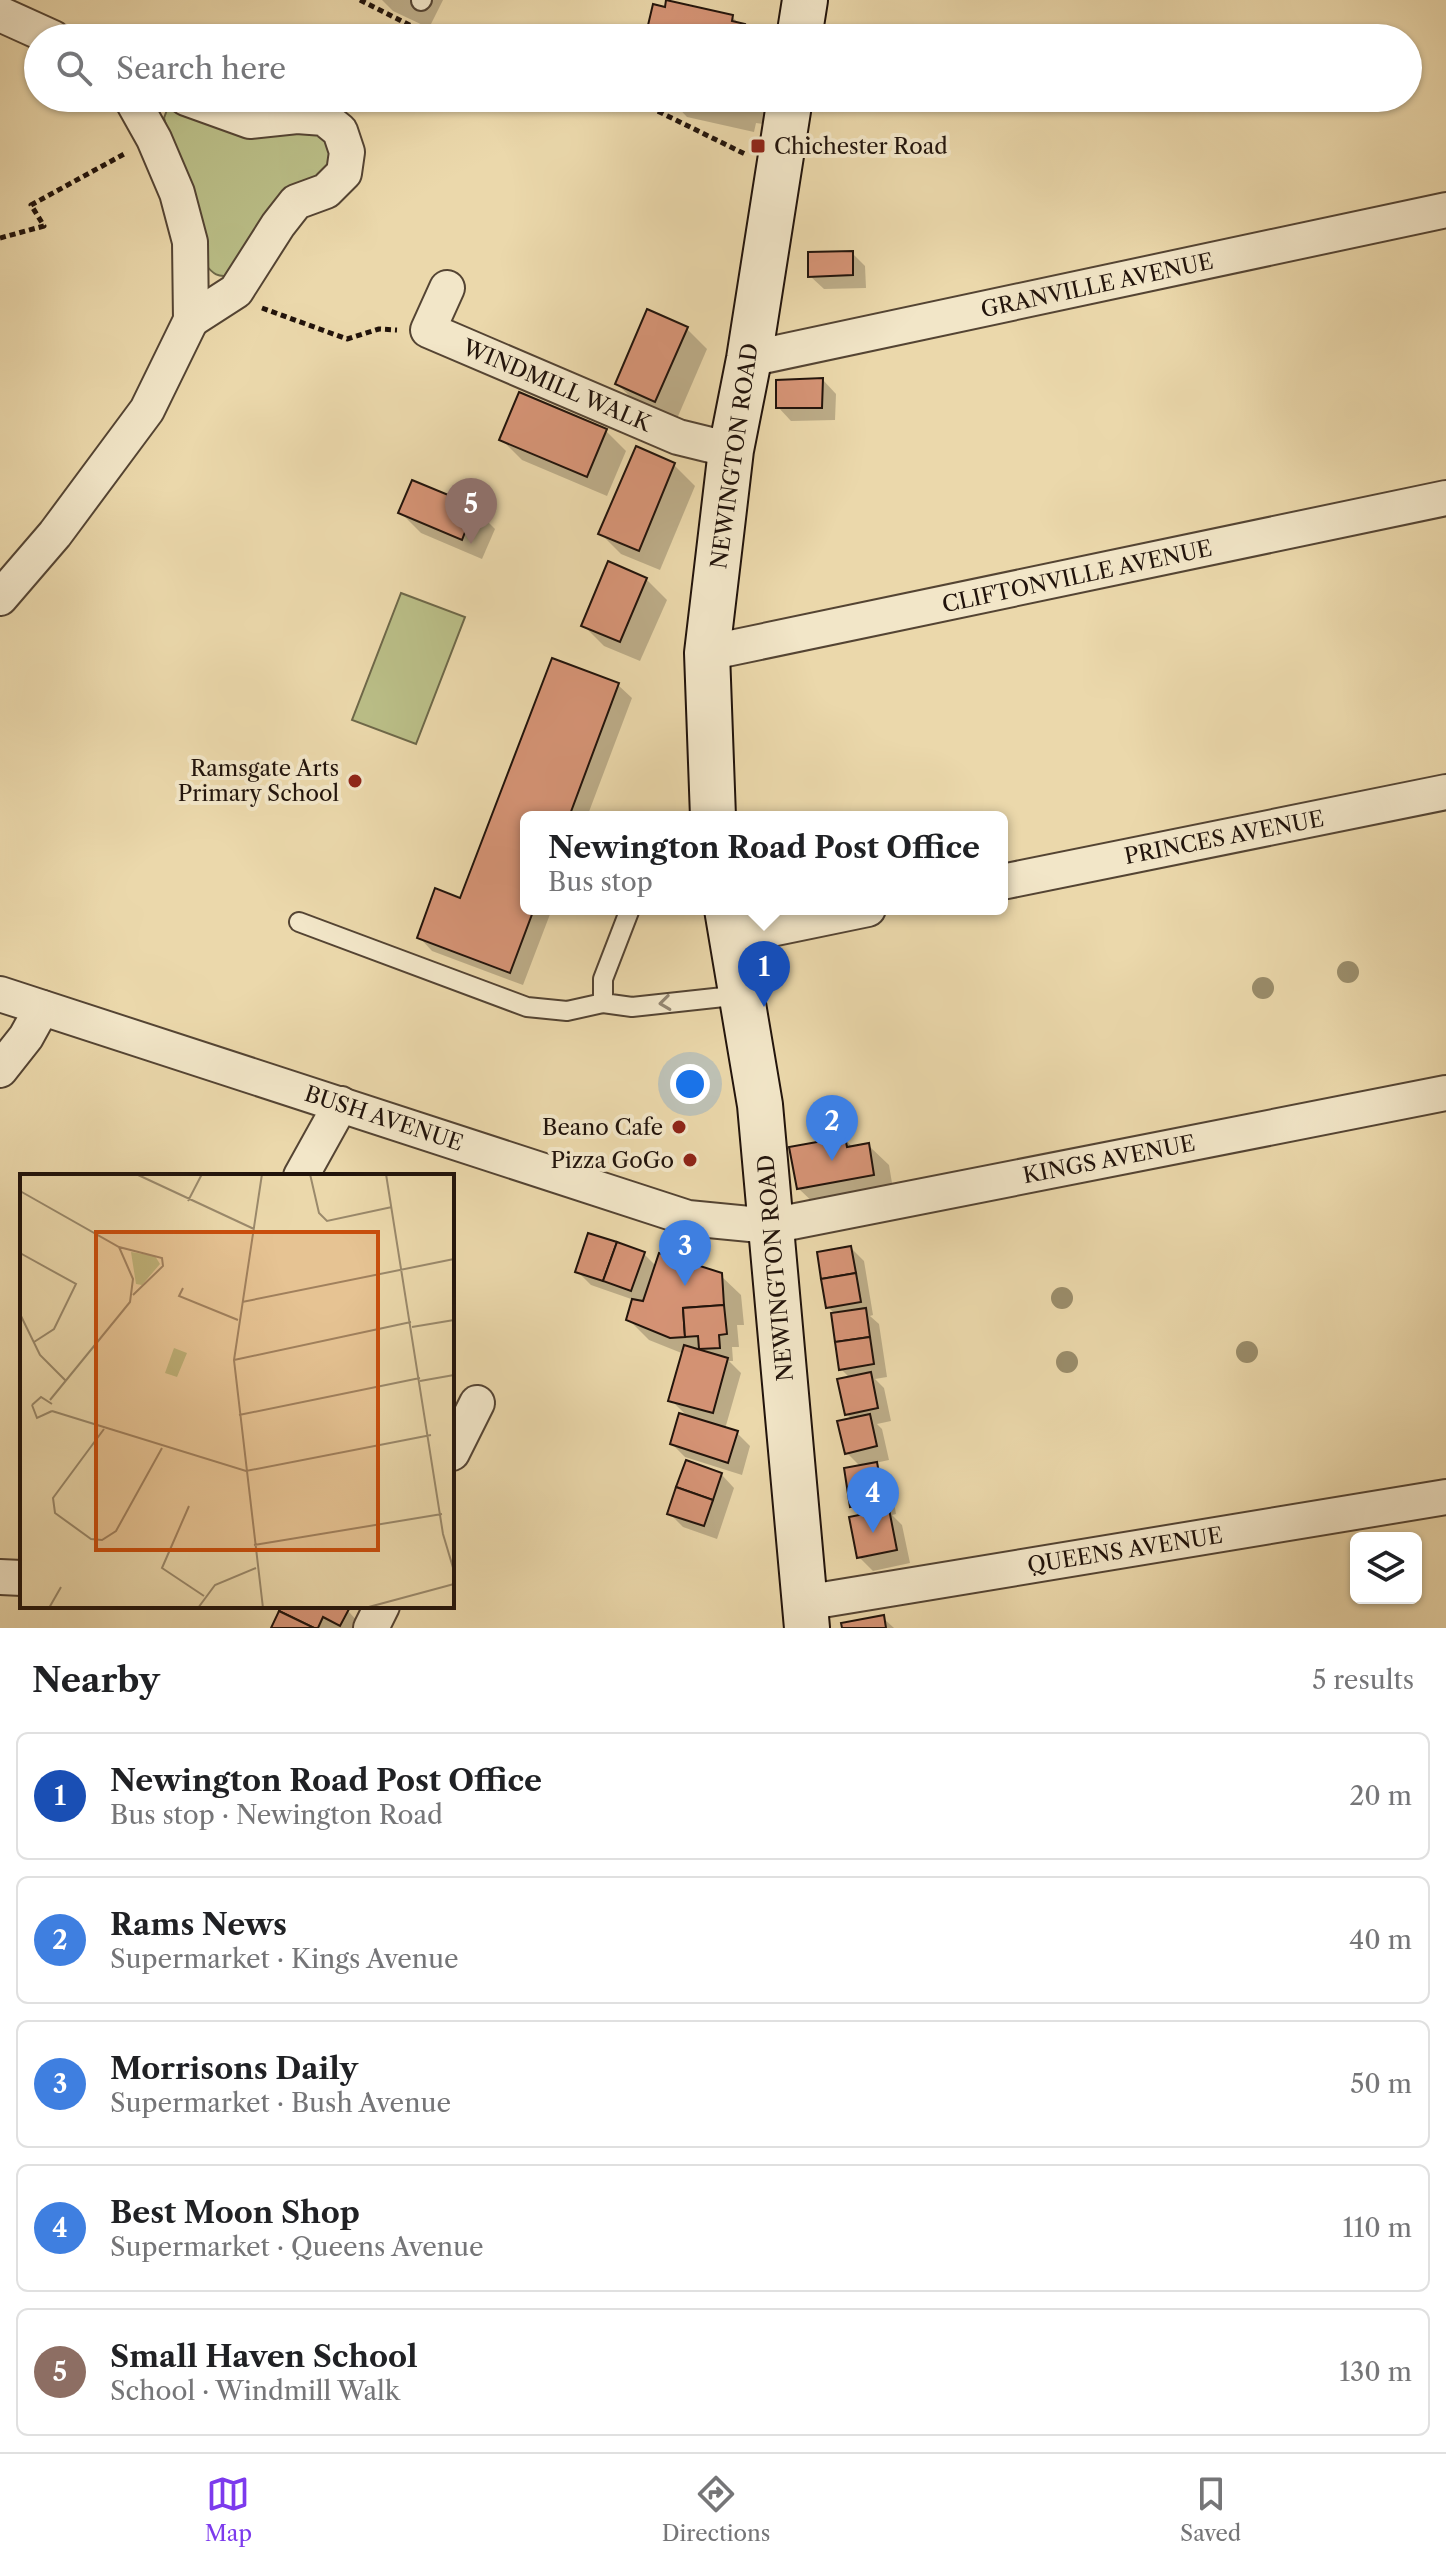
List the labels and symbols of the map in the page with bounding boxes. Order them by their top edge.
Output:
place label: Chichester Road [774,133,948,160]
marker: Chichester Road [749,137,767,155]
street label: GRANVILLE AVENUE [978,248,1216,323]
street label: WINDMILL WALK [458,333,656,438]
street label: NEWINGTON ROAD [705,342,764,571]
pin: 5 [445,478,497,544]
street label: CLIFTONVILLE AVENUE [940,535,1215,618]
place label: Ramsgate Arts Primary School [178,755,339,807]
marker: Ramsgate Arts Primary School [346,772,364,790]
street label: PRINCES AVENUE [1122,805,1326,870]
pin: 1 [738,941,790,1007]
one-way arrow [658,995,671,1012]
your location [670,1064,710,1104]
street label: BUSH AVENUE [301,1080,466,1157]
pin: 2 [806,1095,858,1161]
place label: Beano Cafe [542,1114,663,1141]
marker: Beano Cafe [670,1118,688,1136]
street label: KINGS AVENUE [1021,1130,1198,1189]
place label: Pizza GoGo [550,1147,674,1174]
marker: Pizza GoGo [681,1151,699,1169]
street label: NEWINGTON ROAD [752,1153,799,1382]
inset map [20,1174,454,1608]
pin: 3 [659,1220,711,1286]
pin: 4 [847,1467,899,1533]
street label: QUEENS AVENUE [1025,1522,1225,1579]

